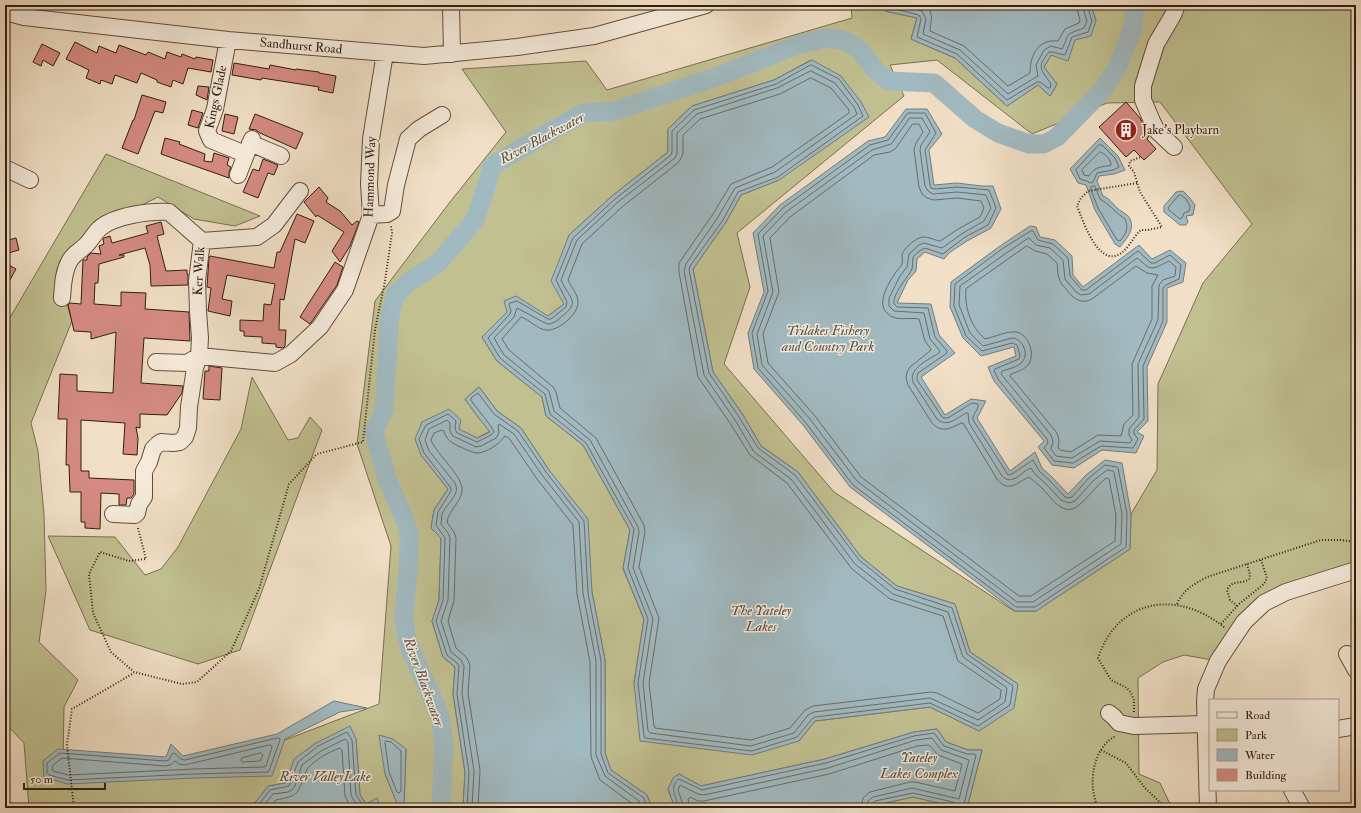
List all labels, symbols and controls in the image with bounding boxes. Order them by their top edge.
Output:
street label: Sandhurst Road [259,34,343,58]
street label: Kings Glade [201,63,231,130]
water label: River Blackwater [496,108,588,168]
building icon: Jake's Playbarn [1113,117,1139,143]
place label: Jake's Playbarn [1141,122,1220,139]
street label: Hammond Way [361,136,380,218]
street label: Ker Walk [190,245,208,296]
water label: Trilakes Fishery and Country Park [781,322,874,355]
water label: The Yateley Lakes [731,602,791,635]
water label: River Blackwater [400,634,448,730]
legend [1209,699,1339,791]
text: Road [1245,708,1270,723]
text: Park [1245,728,1267,743]
text: Water [1244,748,1275,763]
water label: Yateley Lakes Complex [879,749,958,782]
scale bar [24,765,105,791]
water label: River ValleyLake [278,768,371,785]
text: Building [1245,768,1288,783]
text: 50 m [30,772,54,787]

